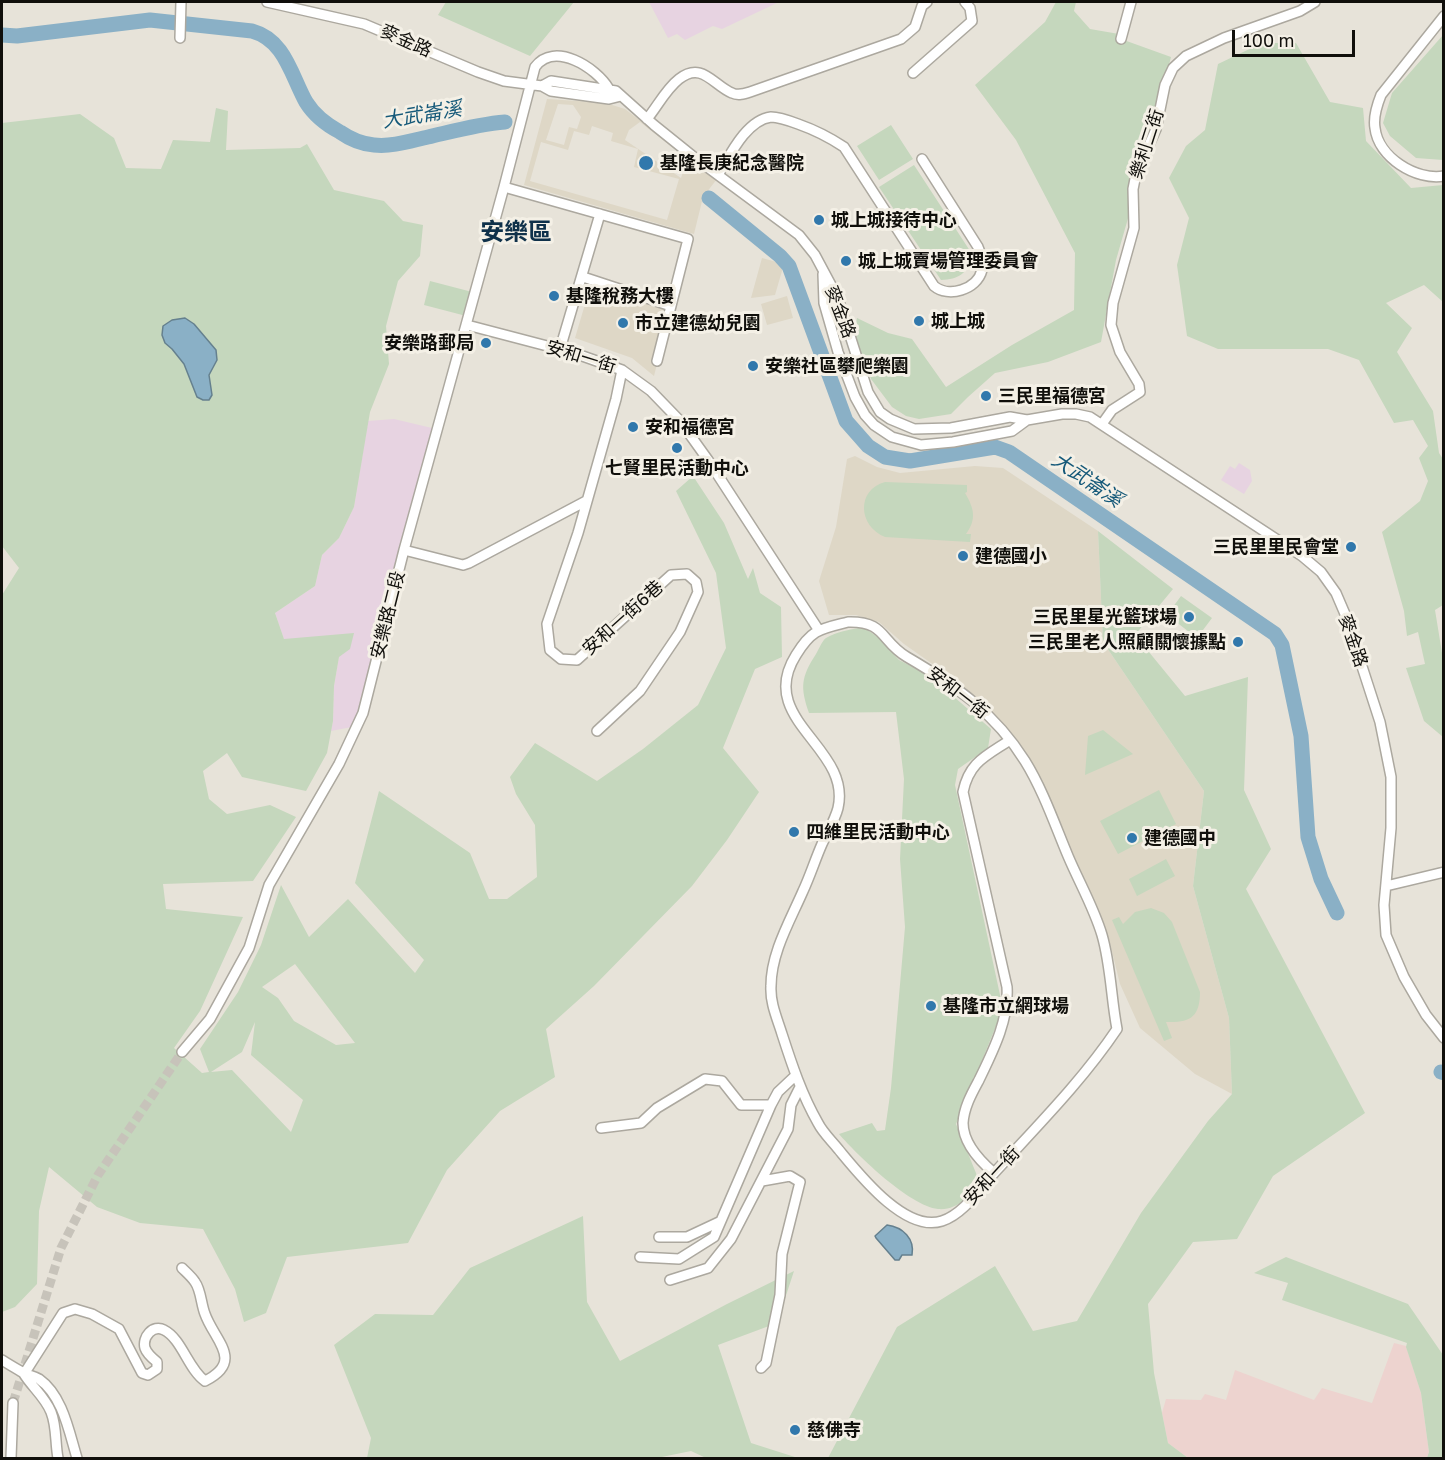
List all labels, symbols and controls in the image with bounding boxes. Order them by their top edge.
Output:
scale bar [1235,18,1358,56]
street label: 麥金路 [377,20,435,62]
text: 100 m [1243,29,1294,51]
water label: 大武崙溪 [381,97,463,133]
street label: 樂利二街 [1126,106,1168,182]
place label: 基隆長庚紀念醫院 [660,152,804,174]
marker: 基隆長庚紀念醫院 [637,154,655,172]
place label: 城上城接待中心 [831,209,957,231]
marker: 城上城接待中心 [812,213,826,227]
district label: 安樂區 [480,218,552,246]
place label: 城上城賣場管理委員會 [858,250,1038,272]
marker: 城上城賣場管理委員會 [839,254,853,268]
street label: 麥金路 [820,283,860,341]
place label: 基隆稅務大樓 [566,285,674,307]
marker: 基隆稅務大樓 [547,289,561,303]
place label: 城上城 [931,310,985,332]
place label: 市立建德幼兒園 [635,312,761,334]
marker: 城上城 [912,314,926,328]
marker: 市立建德幼兒園 [616,316,630,330]
place label: 安樂路郵局 [384,332,474,354]
marker: 安樂路郵局 [479,336,493,350]
street label: 安和一街 [543,336,619,378]
place label: 安樂社區攀爬樂園 [765,355,909,377]
marker: 安樂社區攀爬樂園 [746,359,760,373]
place label: 三民里福德宮 [998,385,1106,407]
marker: 三民里福德宮 [979,389,993,403]
place label: 安和福德宮 [645,416,735,438]
marker: 安和福德宮 [626,420,640,434]
marker: 七賢里民活動中心 [670,441,684,455]
water label: 大武崙溪 [1047,448,1127,512]
place label: 七賢里民活動中心 [605,457,749,479]
place label: 三民里里民會堂 [1213,536,1339,558]
marker: 三民里里民會堂 [1344,540,1358,554]
place label: 建德國小 [975,545,1047,567]
marker: 建德國小 [956,549,970,563]
street label: 安樂路二段 [367,569,409,661]
street label: 安和一街6巷 [578,576,668,660]
place label: 三民里星光籃球場 [1033,606,1177,628]
marker: 三民里星光籃球場 [1182,610,1196,624]
street label: 麥金路 [1334,612,1372,670]
place label: 三民里老人照顧關懷據點 [1028,631,1226,653]
marker: 三民里老人照顧關懷據點 [1231,635,1245,649]
street label: 安和一街 [923,662,993,724]
place label: 四維里民活動中心 [806,821,950,843]
marker: 四維里民活動中心 [787,825,801,839]
place label: 建德國中 [1144,827,1216,849]
marker: 建德國中 [1125,831,1139,845]
place label: 基隆市立網球場 [943,995,1069,1017]
marker: 基隆市立網球場 [924,999,938,1013]
street label: 安和一街 [960,1142,1024,1210]
place label: 慈佛寺 [807,1419,861,1441]
marker: 慈佛寺 [788,1423,802,1437]

